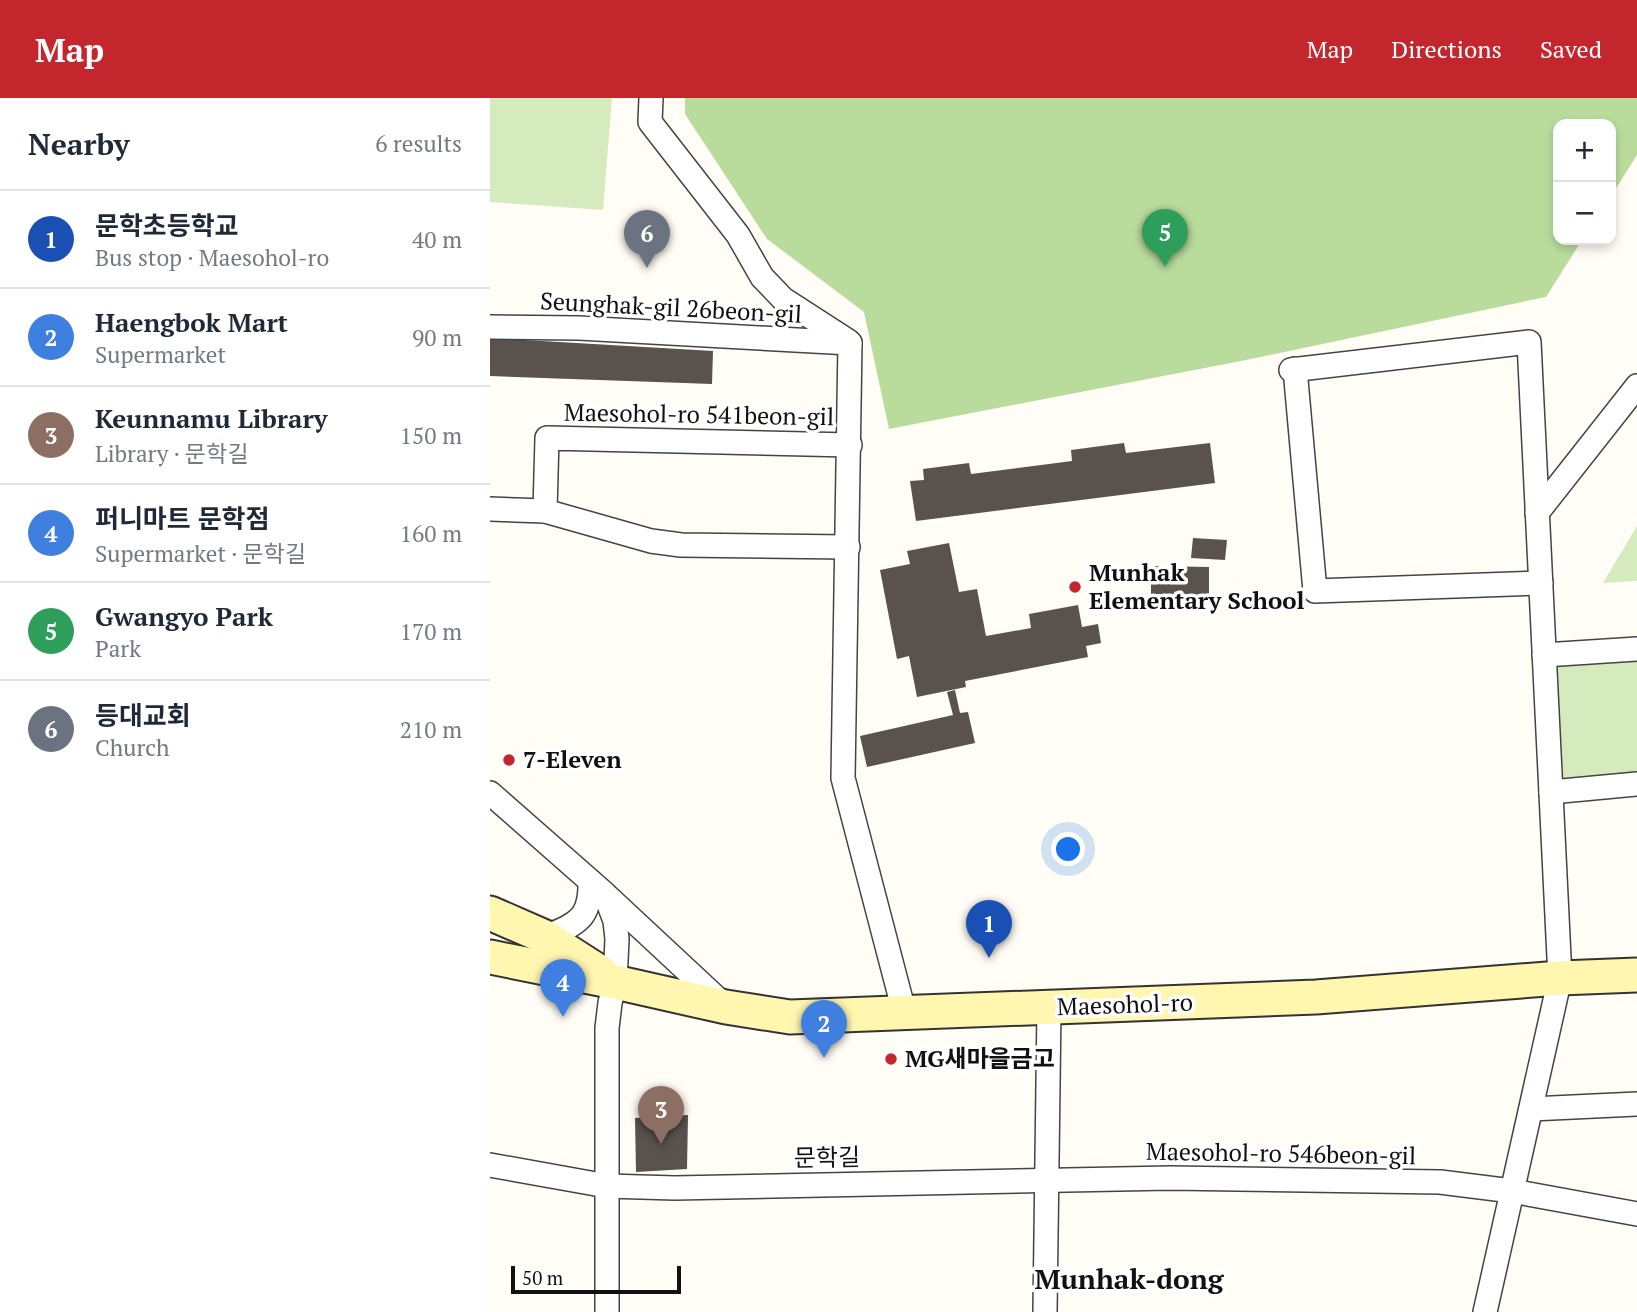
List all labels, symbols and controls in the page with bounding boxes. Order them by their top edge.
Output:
text: Map [35,28,104,71]
text: Map [1307,33,1353,65]
text: Directions [1391,33,1502,65]
text: Saved [1540,33,1602,65]
map controls [1553,119,1616,245]
button: + [1553,119,1616,182]
text: Nearby [28,124,130,164]
text: 6 results [375,128,462,159]
button: − [1553,182,1616,245]
text: 문학초등학교 [95,208,239,242]
pin: 5 [1142,209,1188,267]
pin: 6 [624,210,670,268]
text: 1 [45,224,58,255]
text: 40 m [412,224,462,255]
text: Bus stop · Maesohol-ro [95,242,329,273]
street label: Seunghak-gil 26beon-gil [539,284,803,330]
text: Haengbok Mart [95,305,288,339]
text: 2 [45,322,58,353]
text: 90 m [412,322,462,353]
text: Supermarket [95,339,226,370]
street label: Maesohol-ro 541beon-gil [564,396,834,432]
text: Keunnamu Library [95,401,328,435]
text: 3 [45,420,58,451]
text: 150 m [400,420,462,451]
text: Library · 문학길 [95,438,249,469]
text: 퍼니마트 문학점 [95,501,269,535]
text: 4 [45,518,58,549]
text: 160 m [400,518,462,549]
text: Supermarket · 문학길 [95,538,306,569]
place label: Munhak Elementary School [1089,556,1304,616]
marker: Munhak Elementary School [1067,579,1083,595]
text: Gwangyo Park [95,599,273,633]
text: 5 [45,616,58,647]
text: 170 m [400,616,462,647]
text: Park [95,633,141,664]
text: 등대교회 [95,698,191,732]
text: 6 [45,714,58,745]
text: 210 m [400,714,462,745]
text: Church [95,732,170,763]
place label: 7-Eleven [523,743,622,775]
marker: 7-Eleven [501,752,517,768]
your location [1051,832,1085,866]
pin: 1 [966,900,1012,958]
pin: 4 [540,959,586,1017]
street label: Maesohol-ro [1056,986,1193,1022]
pin: 2 [801,1000,847,1058]
place label: MG새마을금고 [905,1042,1055,1074]
marker: MG새마을금고 [883,1051,899,1067]
pin: 3 [638,1086,684,1144]
street label: Maesohol-ro 546beon-gil [1146,1135,1416,1171]
street label: 문학길 [794,1140,860,1174]
district label: Munhak-dong [1034,1260,1225,1297]
scale bar [511,1263,681,1295]
text: 50 m [522,1265,563,1290]

